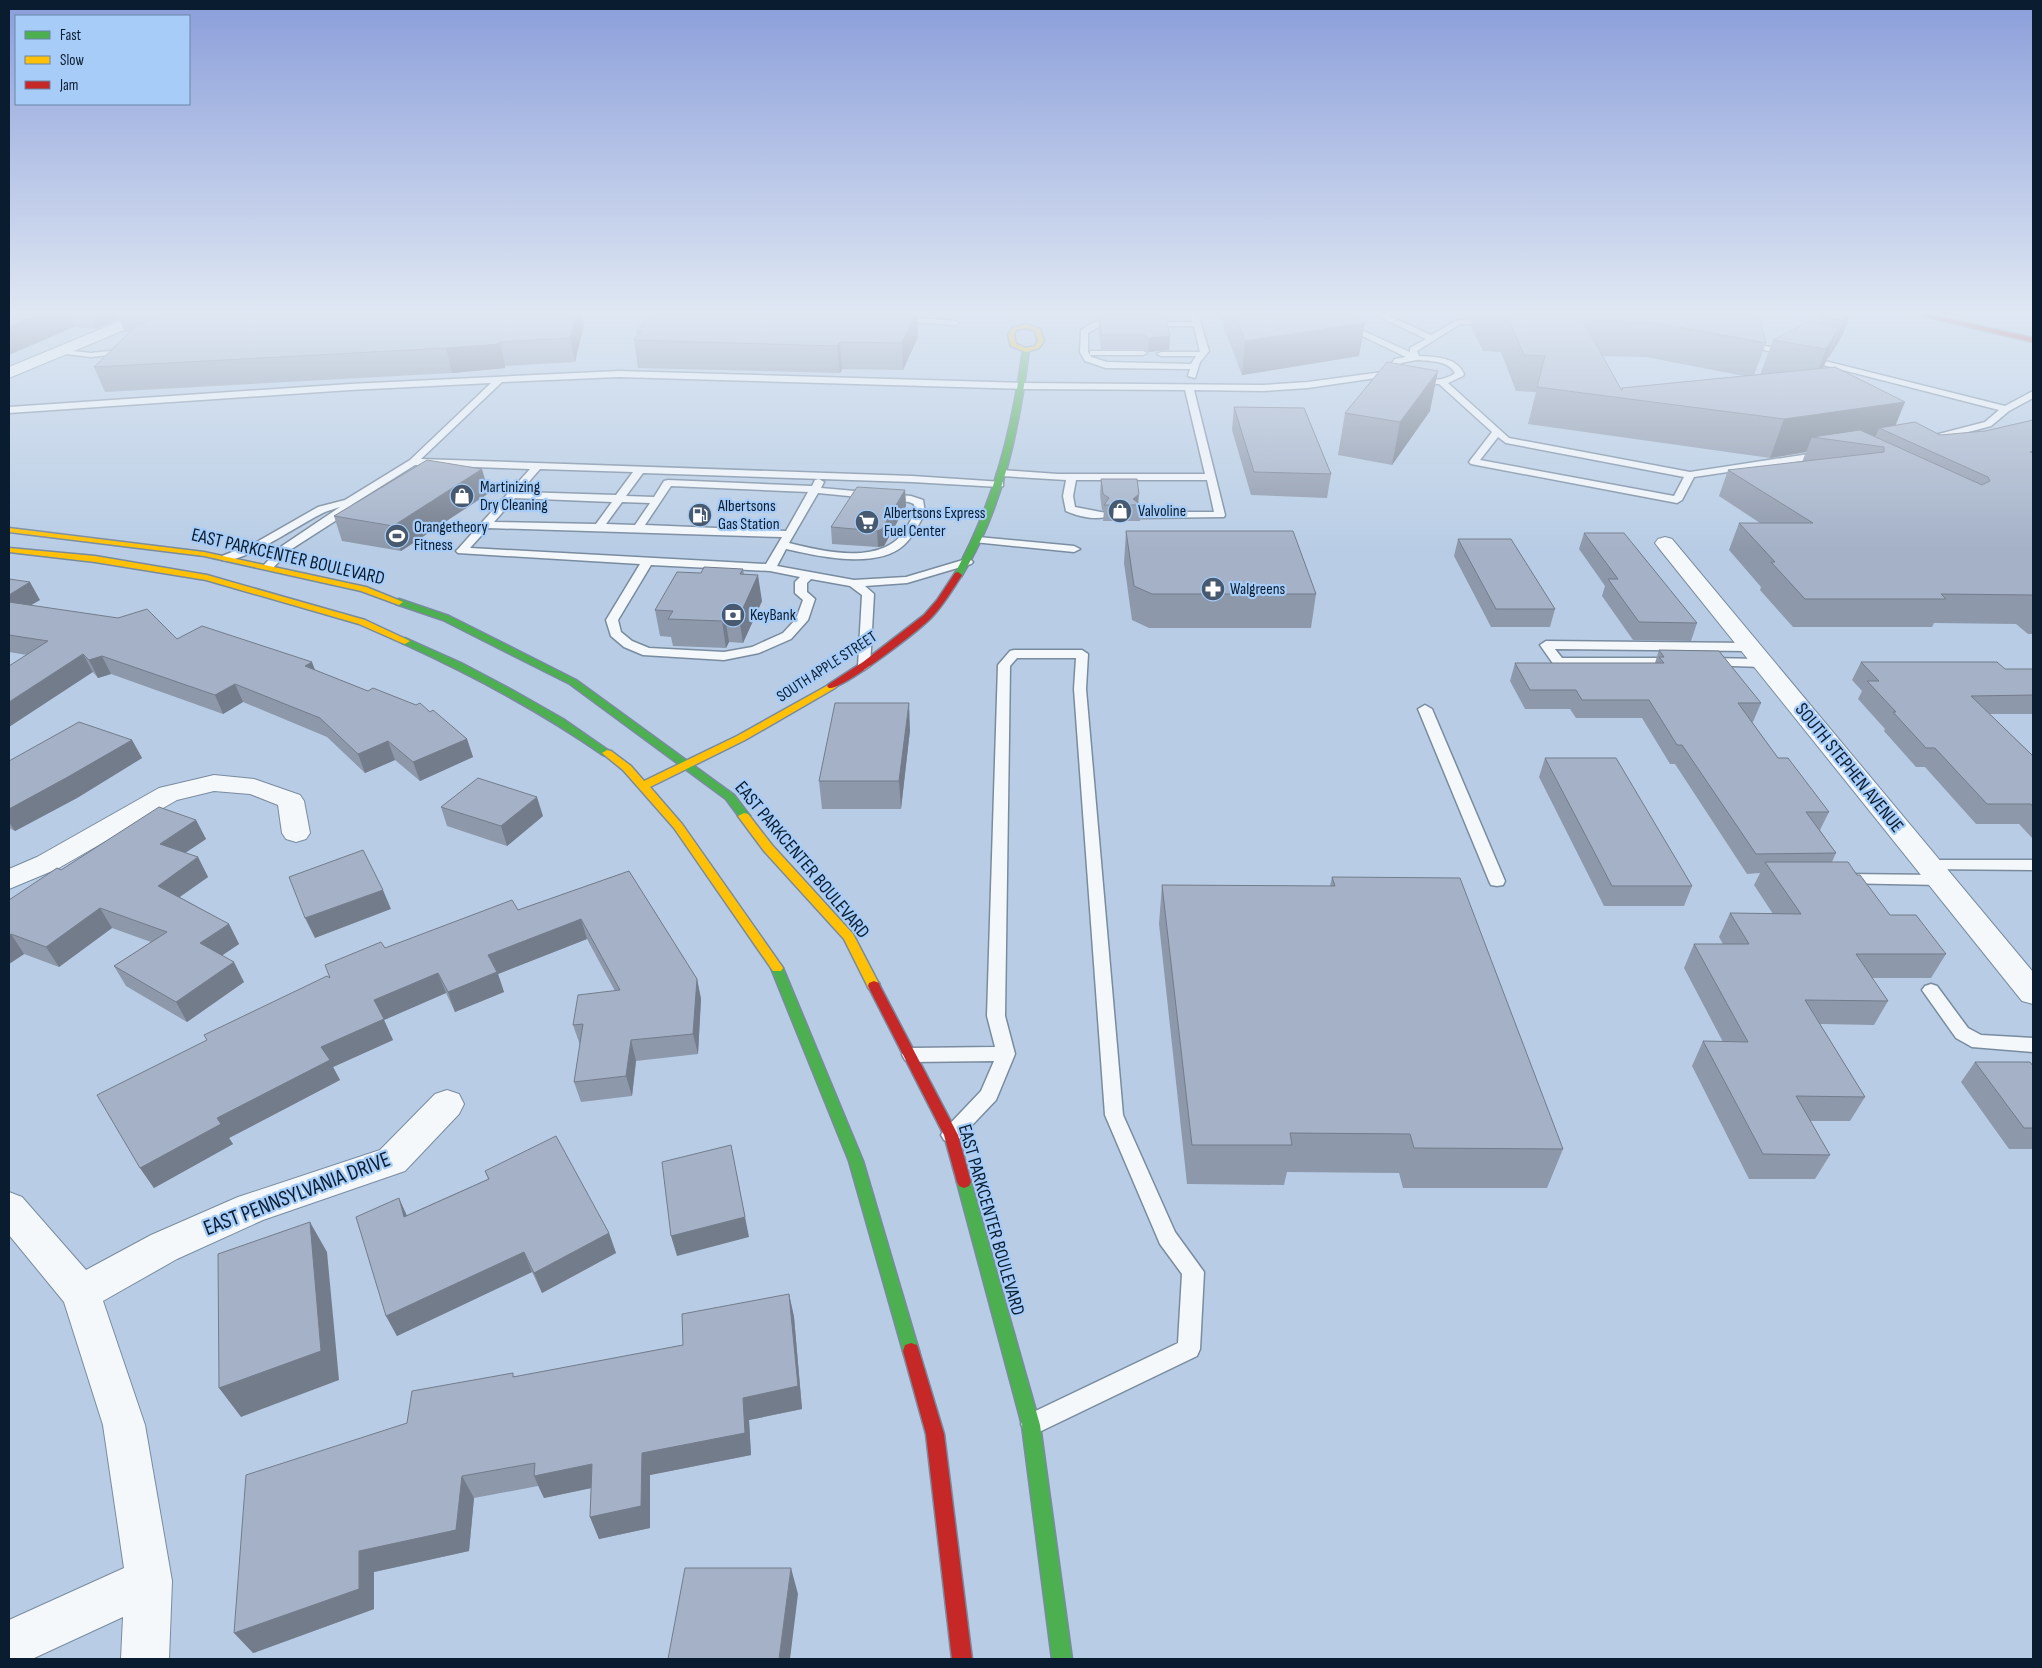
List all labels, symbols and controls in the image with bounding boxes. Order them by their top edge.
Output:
legend [15,15,190,105]
text: Fast [60,26,82,45]
text: Slow [60,51,84,70]
text: Jam [59,76,78,95]
place label: Martinizing Dry Cleaning [480,478,548,515]
shop icon: Martinizing Dry Cleaning [449,483,475,509]
place label: Albertsons Gas Station [717,497,780,534]
shop icon: Valvoline [1107,498,1133,524]
fuel station icon: Albertsons Gas Station [687,502,713,528]
place label: Valvoline [1138,502,1186,521]
place label: Albertsons Express Fuel Center [883,504,986,541]
supermarket icon: Albertsons Express Fuel Center [854,509,880,535]
place label: Orangetheory Fitness [414,518,488,555]
sports icon: Orangetheory Fitness [384,523,410,549]
street label: EAST PARKCENTER BOULEVARD [189,524,387,590]
pharmacy icon: Walgreens [1200,576,1226,602]
place label: Walgreens [1230,580,1286,599]
bank icon: KeyBank [720,602,746,628]
place label: KeyBank [750,606,796,625]
street label: SOUTH APPLE STREET [773,627,881,706]
street label: SOUTH STEPHEN AVENUE [1790,699,1908,837]
street label: EAST PARKCENTER BOULEVARD [730,777,874,943]
street label: EAST PARKCENTER BOULEVARD [953,1122,1029,1318]
street label: EAST PENNSYLVANIA DRIVE [200,1146,394,1242]

